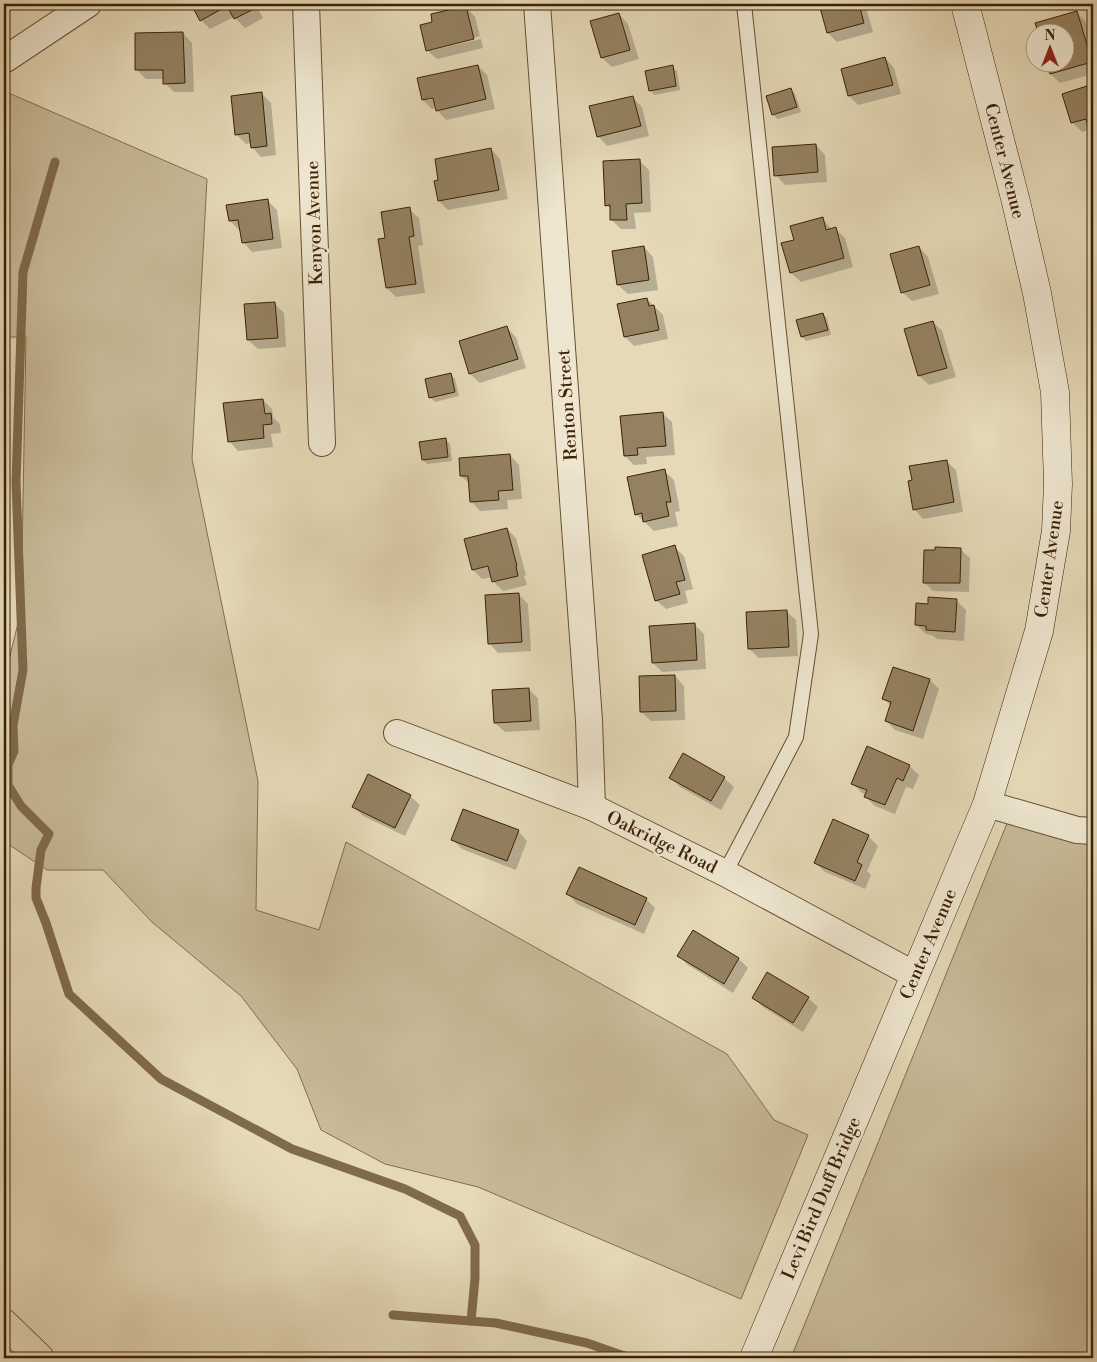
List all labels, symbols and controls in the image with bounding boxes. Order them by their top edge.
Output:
north arrow [1024,22,1074,72]
text: N [1044,27,1056,45]
street label: Center Avenue [979,101,1030,221]
street label: Kenyon Avenue [301,160,328,286]
street label: Renton Street [552,348,583,461]
street label: Center Avenue [1030,499,1069,619]
street label: Oakridge Road [603,806,722,880]
street label: Center Avenue [895,885,962,1003]
street label: Levi Bird Duff Bridge [777,1113,866,1283]

